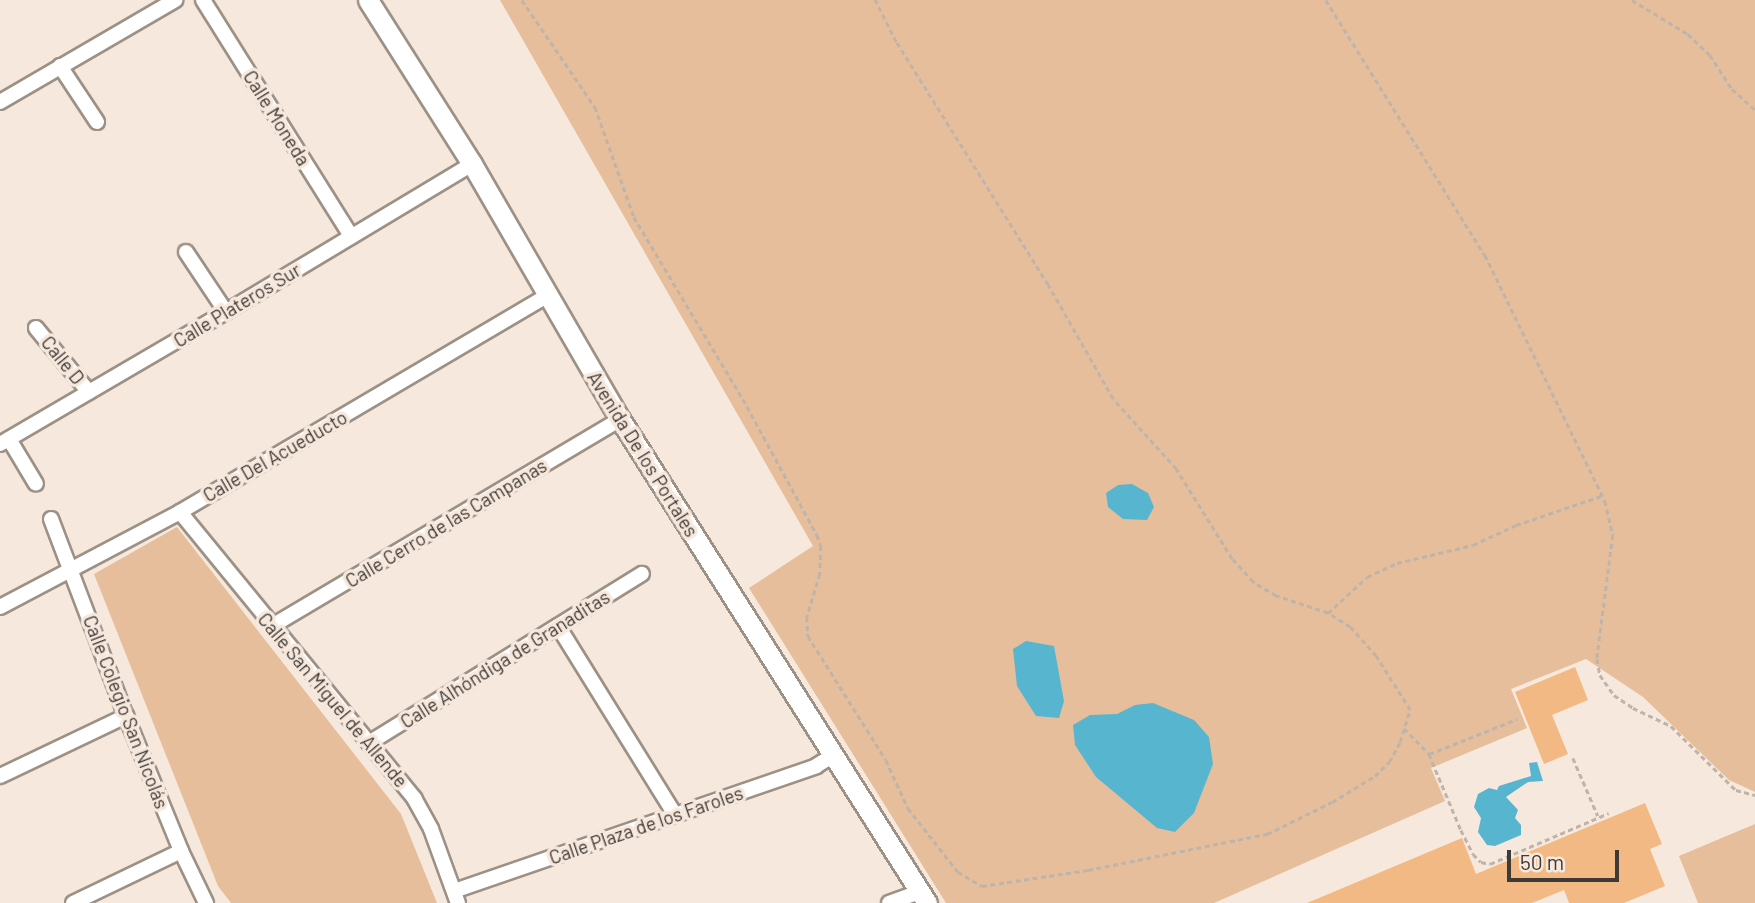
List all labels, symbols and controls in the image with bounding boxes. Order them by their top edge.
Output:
street label: Calle Moneda [239,66,315,170]
street label: Calle Plateros Sur [169,258,305,352]
street label: Calle D [37,331,89,389]
street label: Avenida De los Portales [583,367,703,541]
street label: Calle Del Acueducto [199,405,351,507]
street label: Calle Cerro de las Campanas [341,454,551,592]
street label: Calle Alhóndiga de Granaditas [396,585,614,733]
street label: Calle San Miguel de Allende [253,608,413,792]
street label: Calle Colegio San Nicolás [79,612,173,812]
street label: Calle Plaza de los Faroles [546,781,746,869]
scale bar [1510,836,1622,880]
text: 50 m [1520,849,1564,874]

